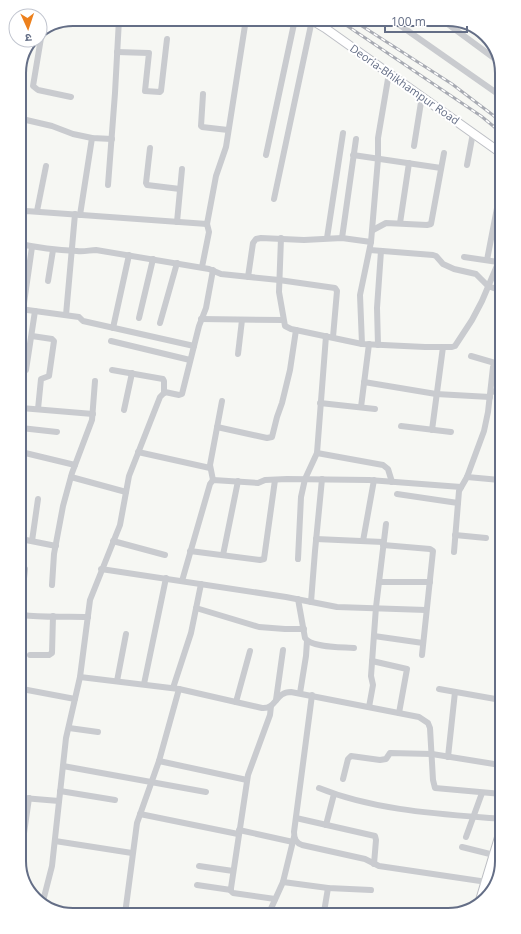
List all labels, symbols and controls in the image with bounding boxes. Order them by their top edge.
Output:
north arrow [8,8,48,48]
scale bar [385,8,467,34]
text: 100 m [391,13,426,30]
text: उ [24,31,32,46]
street label: Deoria-Bhikhampur Road [347,41,463,127]

